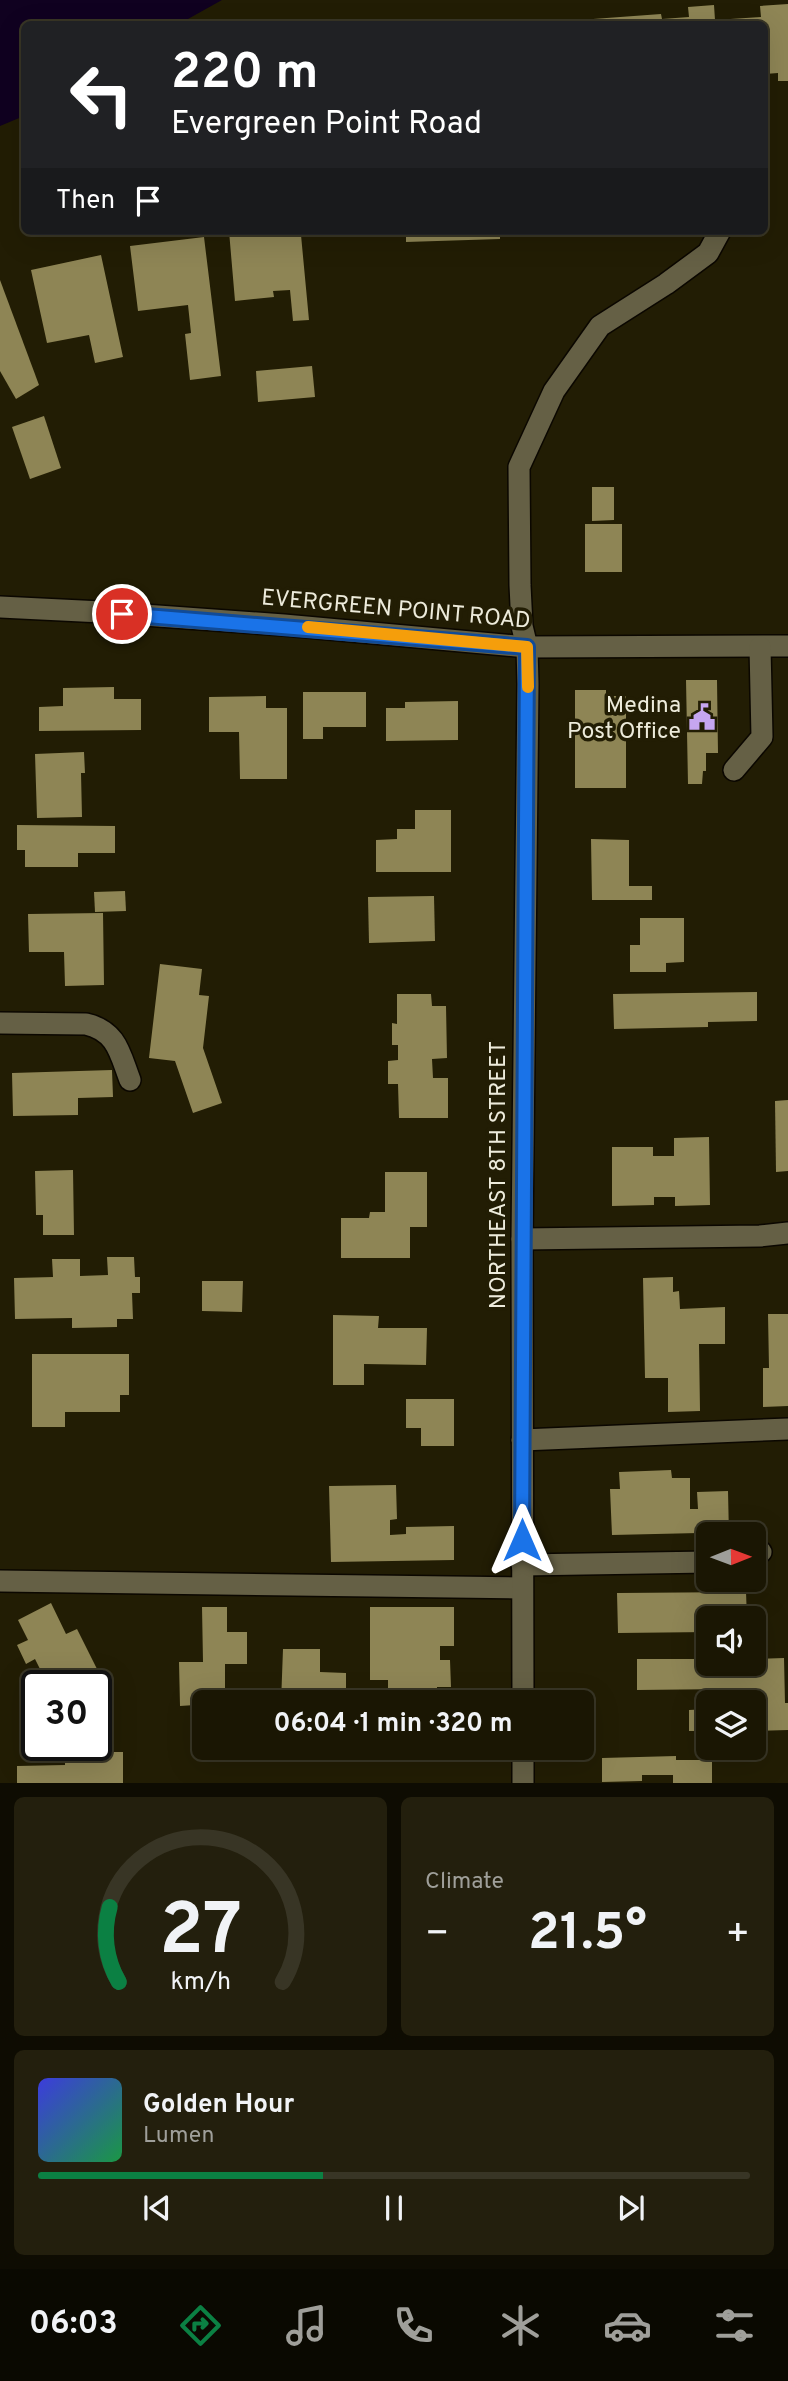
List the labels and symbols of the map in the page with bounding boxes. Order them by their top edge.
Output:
pin [92,584,152,644]
street label: EVERGREEN POINT ROAD [260,584,532,637]
place label: Medina Post Office [567,692,681,747]
public building icon: Medina Post Office [687,702,717,732]
street label: NORTHEAST 8TH STREET [485,1041,514,1309]
position arrow [485,1503,559,1577]
north arrow [696,1522,766,1592]
speed limit sign: 30 [21,1670,112,1761]

